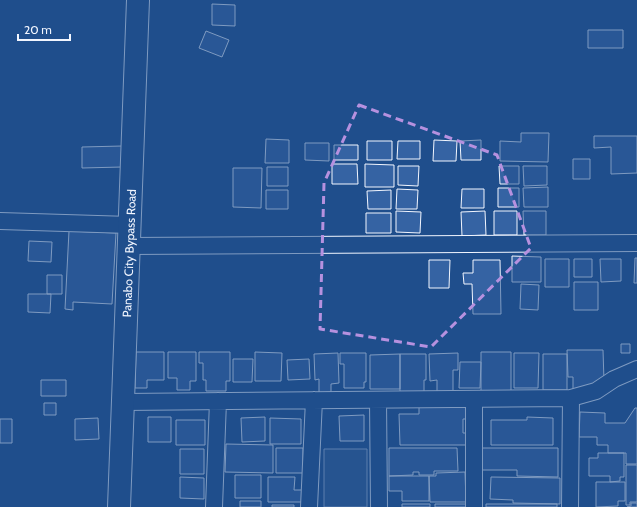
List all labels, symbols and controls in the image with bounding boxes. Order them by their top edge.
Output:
scale bar [18,16,70,42]
text: 20 m [24,22,52,37]
street label: Panabo City Bypass Road [119,189,138,318]

